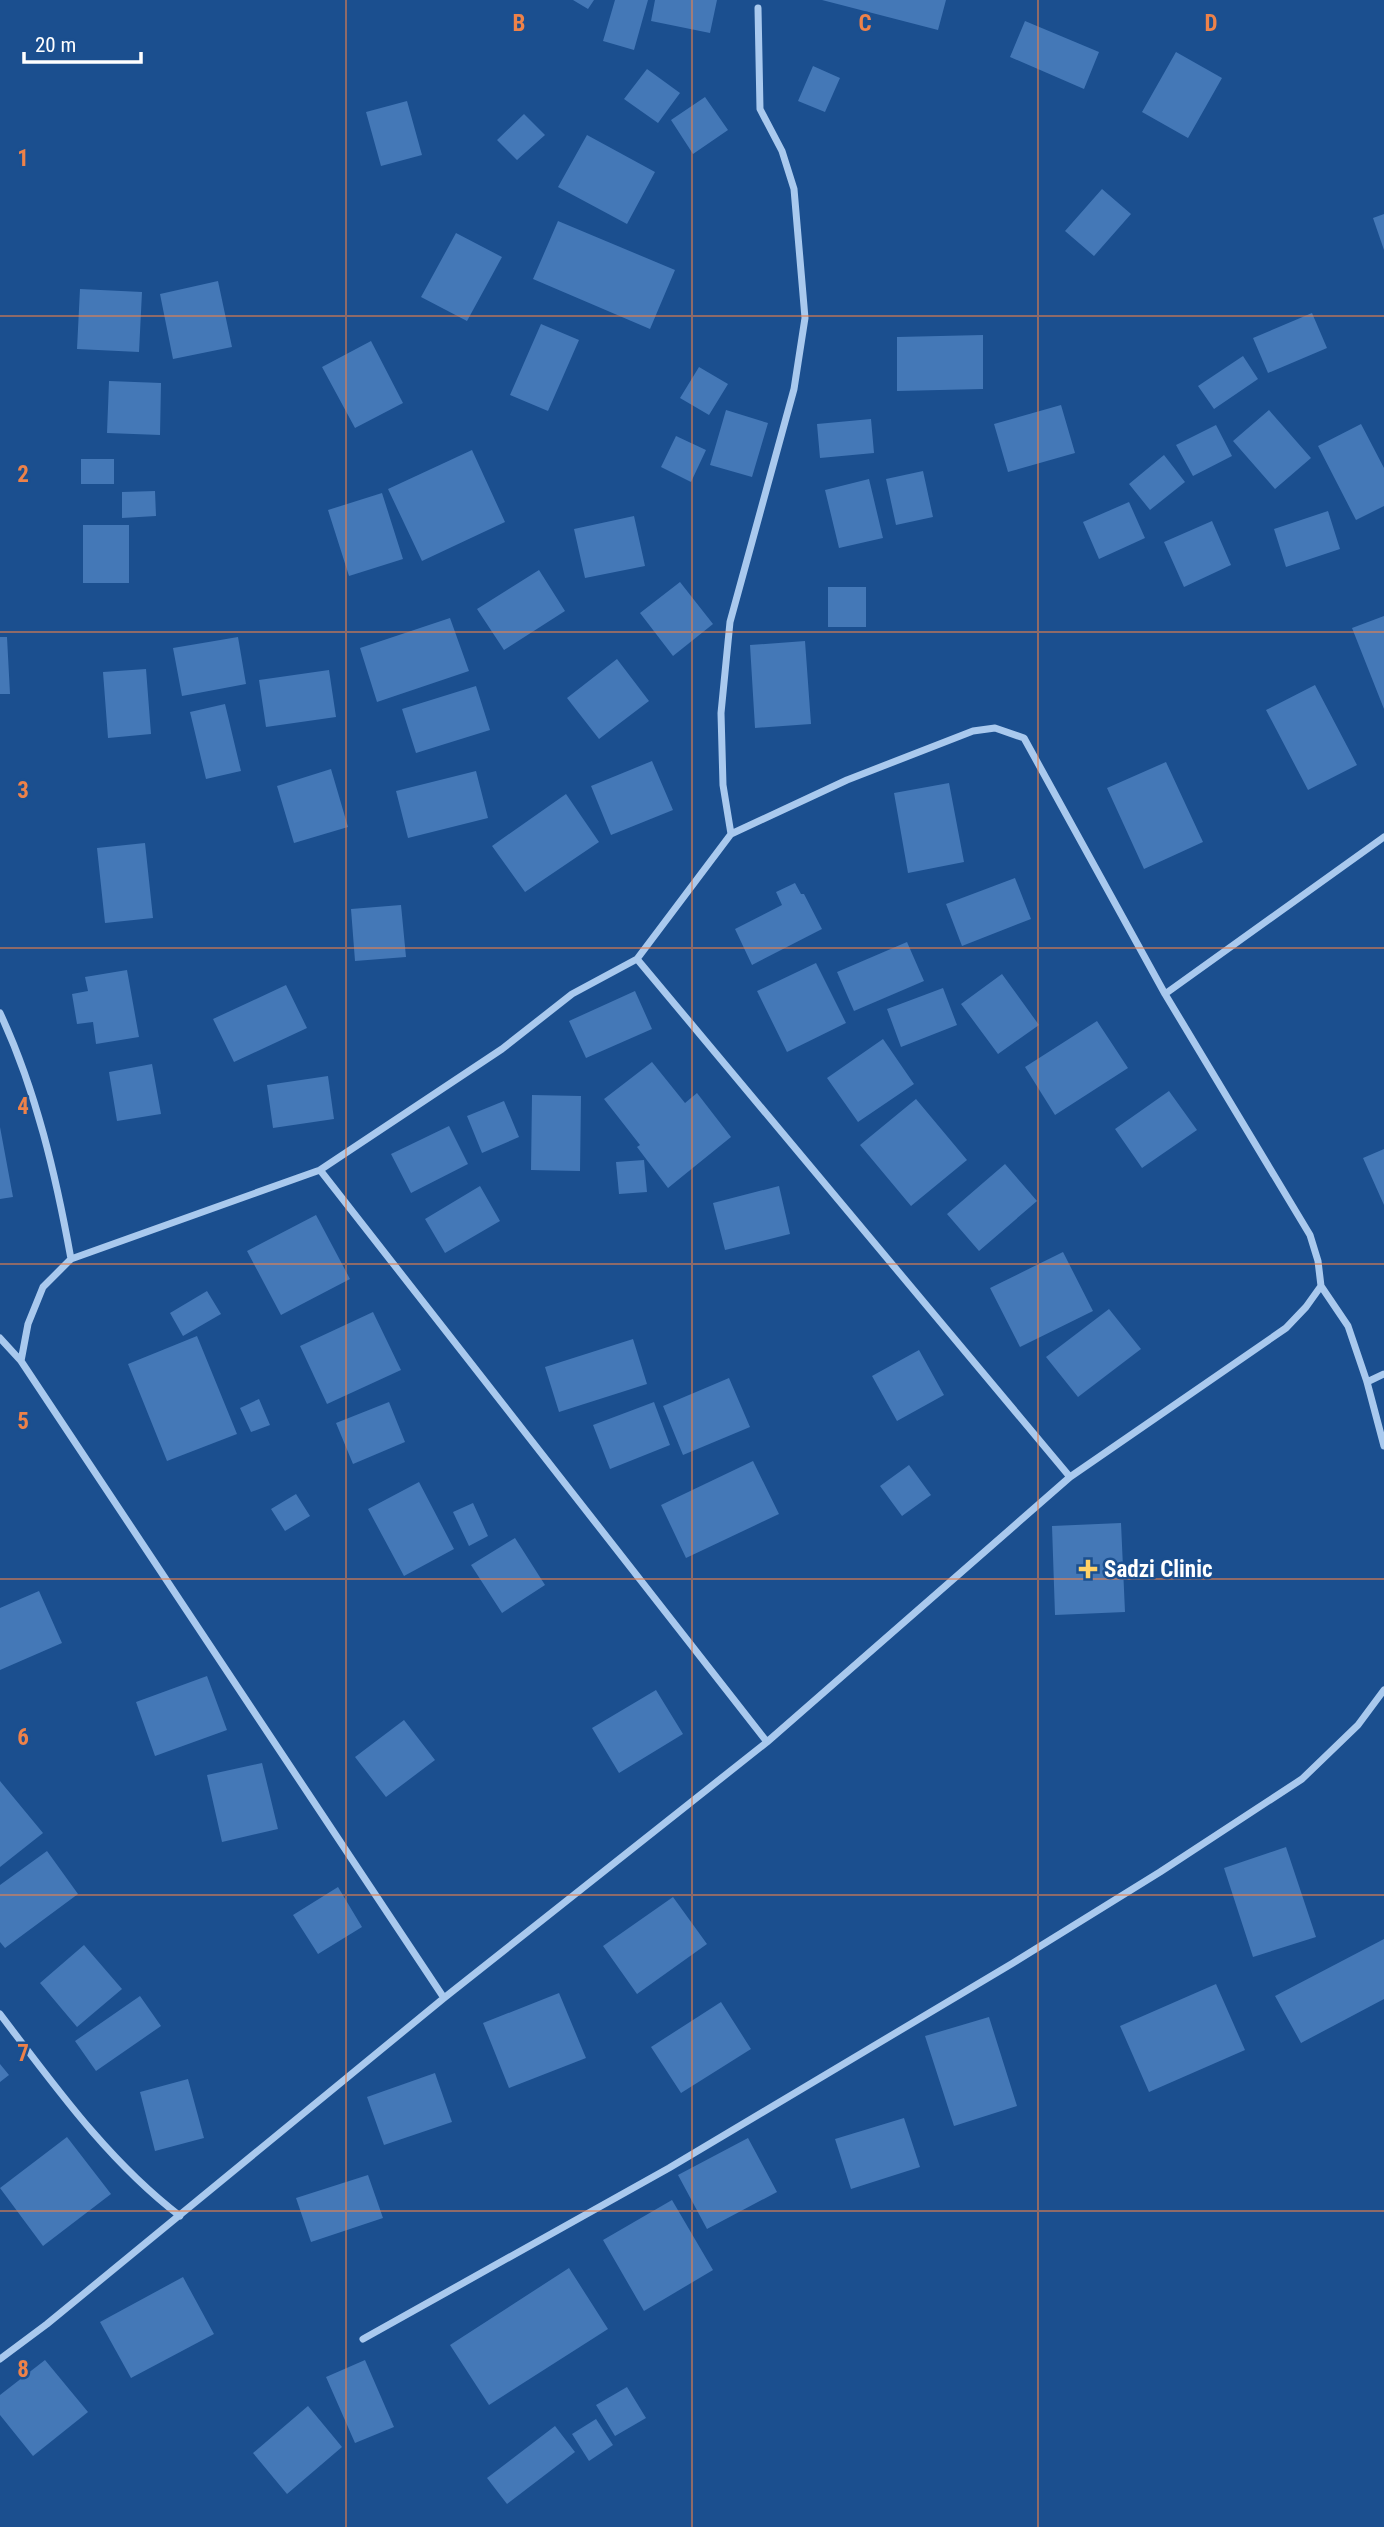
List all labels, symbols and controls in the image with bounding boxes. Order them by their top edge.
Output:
text: B [513,10,525,37]
text: C [858,10,872,37]
text: D [1205,10,1218,37]
scale bar [24,21,142,65]
text: 20 m [35,33,76,57]
text: 1 [17,145,29,172]
text: 2 [17,461,29,488]
text: 3 [17,777,29,804]
text: 4 [17,1093,29,1120]
text: 5 [17,1408,29,1435]
place label: Sadzi Clinic [1104,1556,1213,1583]
marker: Sadzi Clinic [1078,1559,1098,1579]
text: 6 [17,1724,29,1751]
text: 7 [17,2040,29,2067]
text: 8 [17,2356,29,2383]

